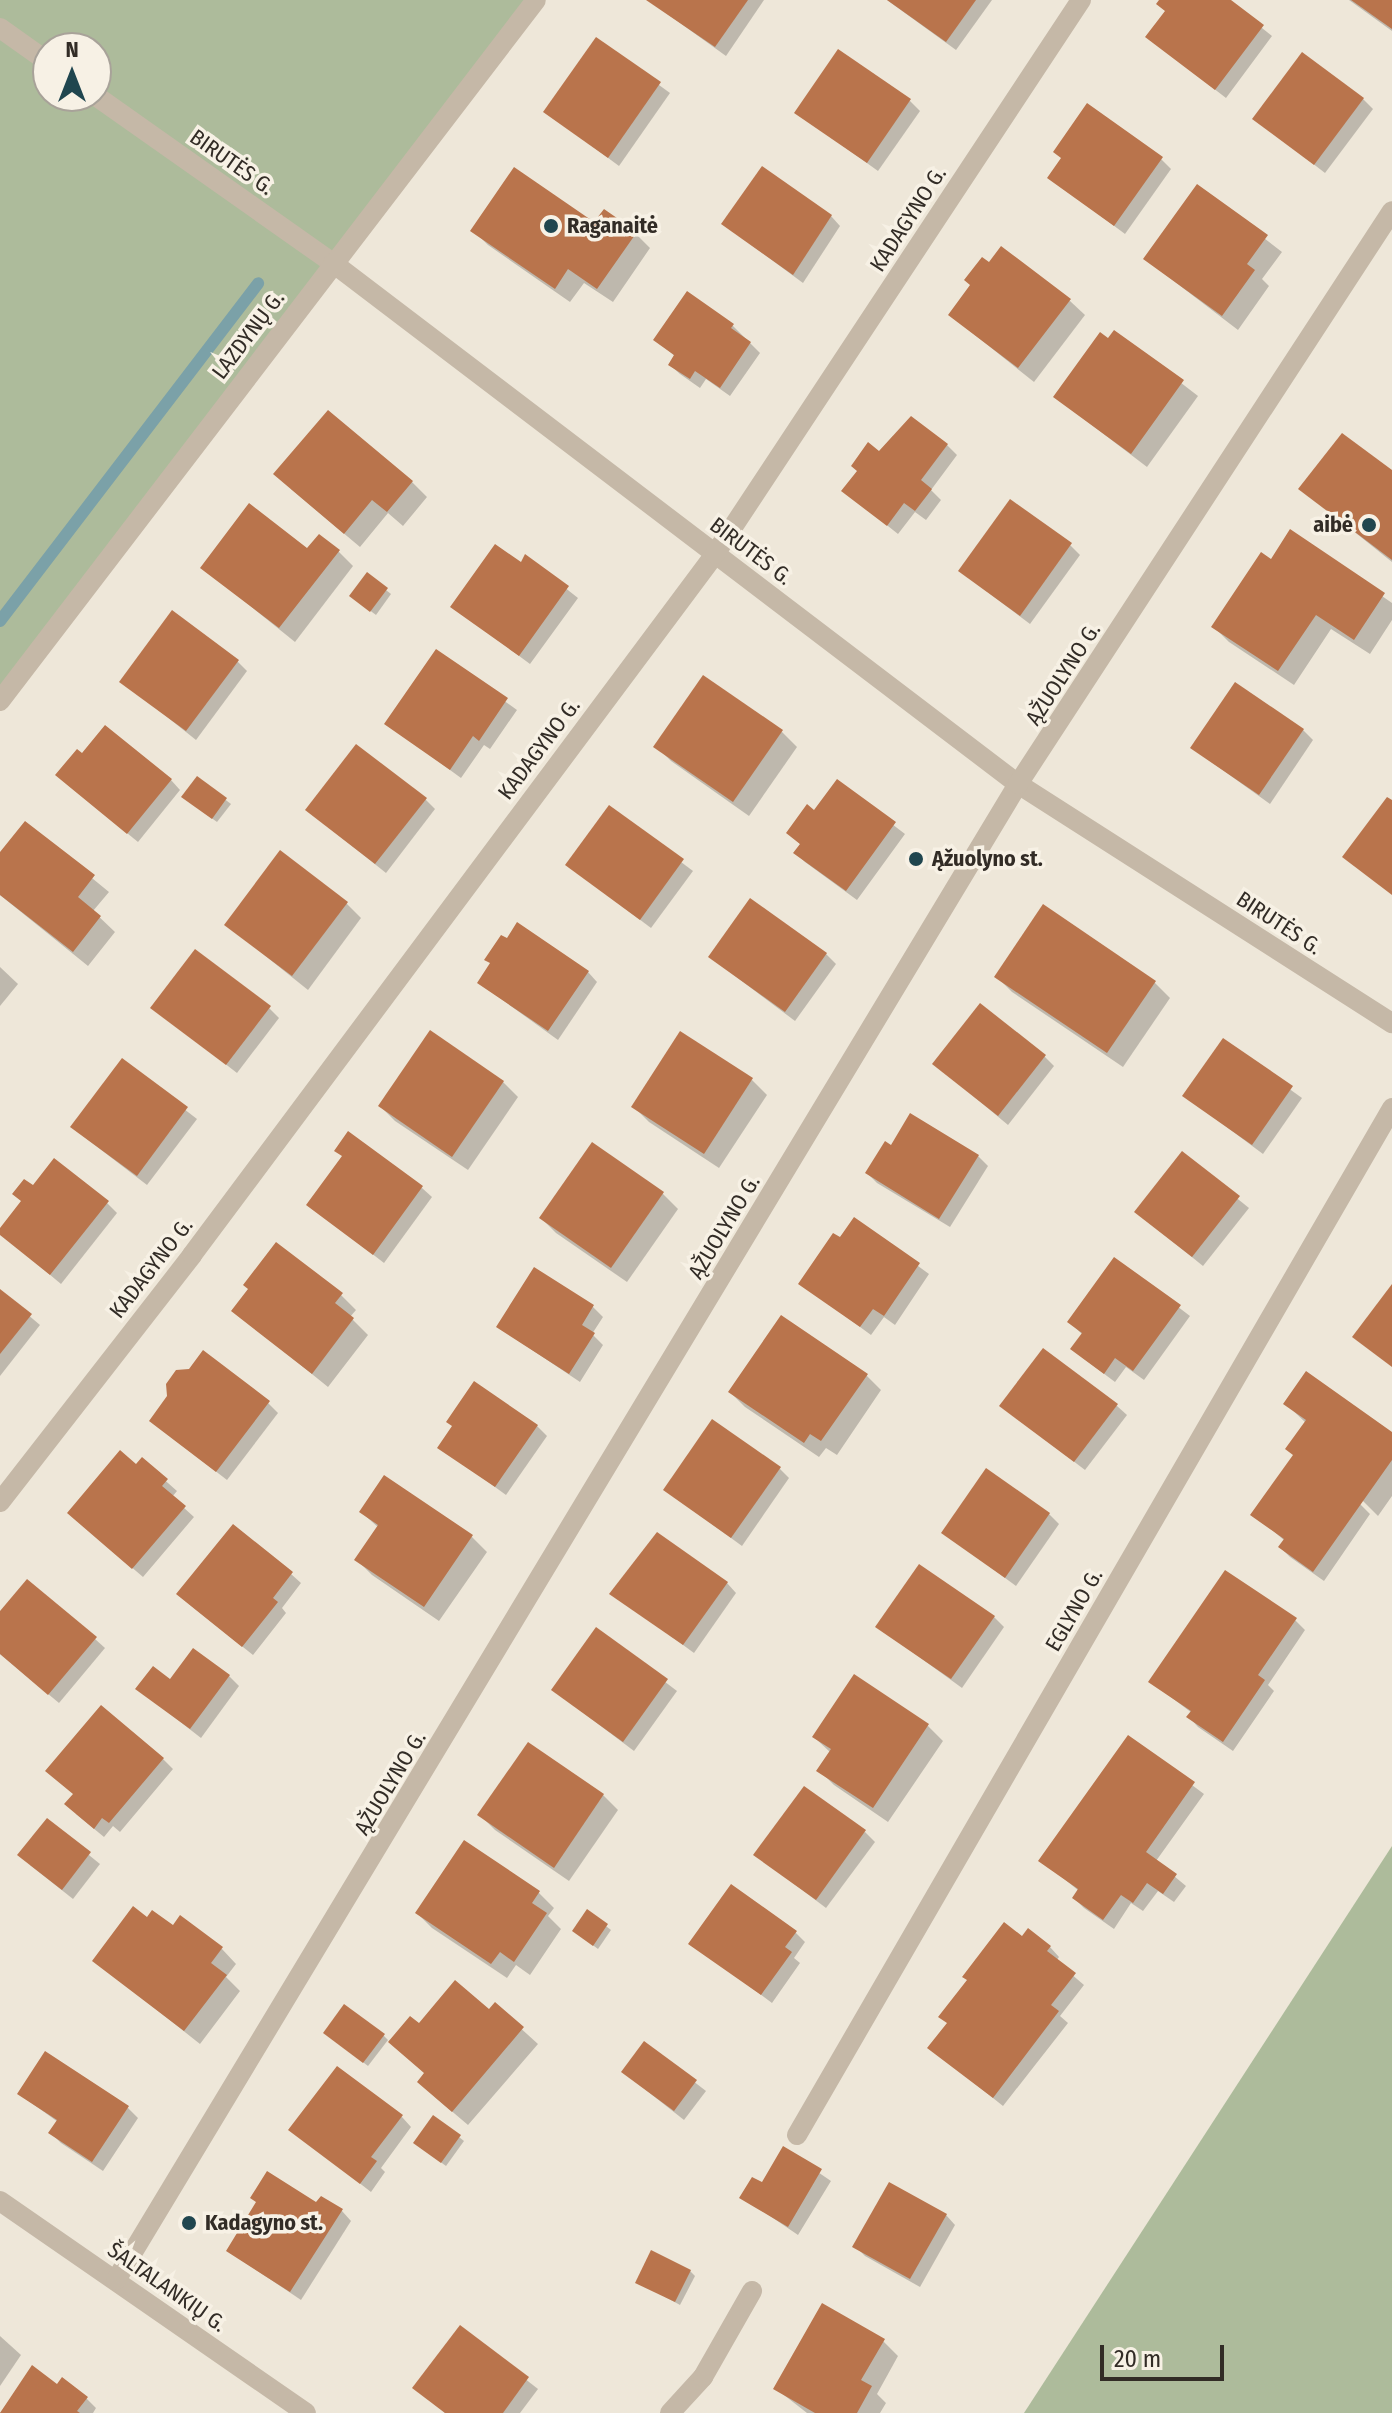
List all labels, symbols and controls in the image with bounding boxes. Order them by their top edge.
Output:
north arrow [32,32,112,112]
text: N [65,36,79,63]
street label: BIRUTĖS G. [185,124,279,200]
street label: KADAGYNO G. [864,162,952,276]
place label: Raganaitė [567,213,658,239]
marker: Raganaitė [542,217,560,235]
street label: LAZDYNŲ G. [206,286,290,384]
street label: BIRUTĖS G. [705,512,797,590]
place label: aibė [1313,512,1353,538]
marker: aibė [1360,516,1378,534]
street label: ĄŽUOLYNO G. [1020,618,1106,730]
street label: KADAGYNO G. [492,693,586,805]
place label: Ąžuolyno st. [932,846,1043,872]
marker: Ąžuolyno st. [907,850,925,868]
street label: BIRUTĖS G. [1231,886,1327,960]
street label: ĄŽUOLYNO G. [683,1170,765,1284]
street label: KADAGYNO G. [104,1213,198,1323]
street label: EGLYNO G. [1040,1564,1108,1656]
street label: ĄŽUOLYNO G. [349,1726,431,1840]
place label: Kadagyno st. [205,2210,323,2236]
marker: Kadagyno st. [180,2214,198,2232]
street label: ŠALTALANKIŲ G. [103,2236,231,2338]
scale bar [1104,2329,1228,2379]
text: 20 m [1114,2345,1161,2373]

